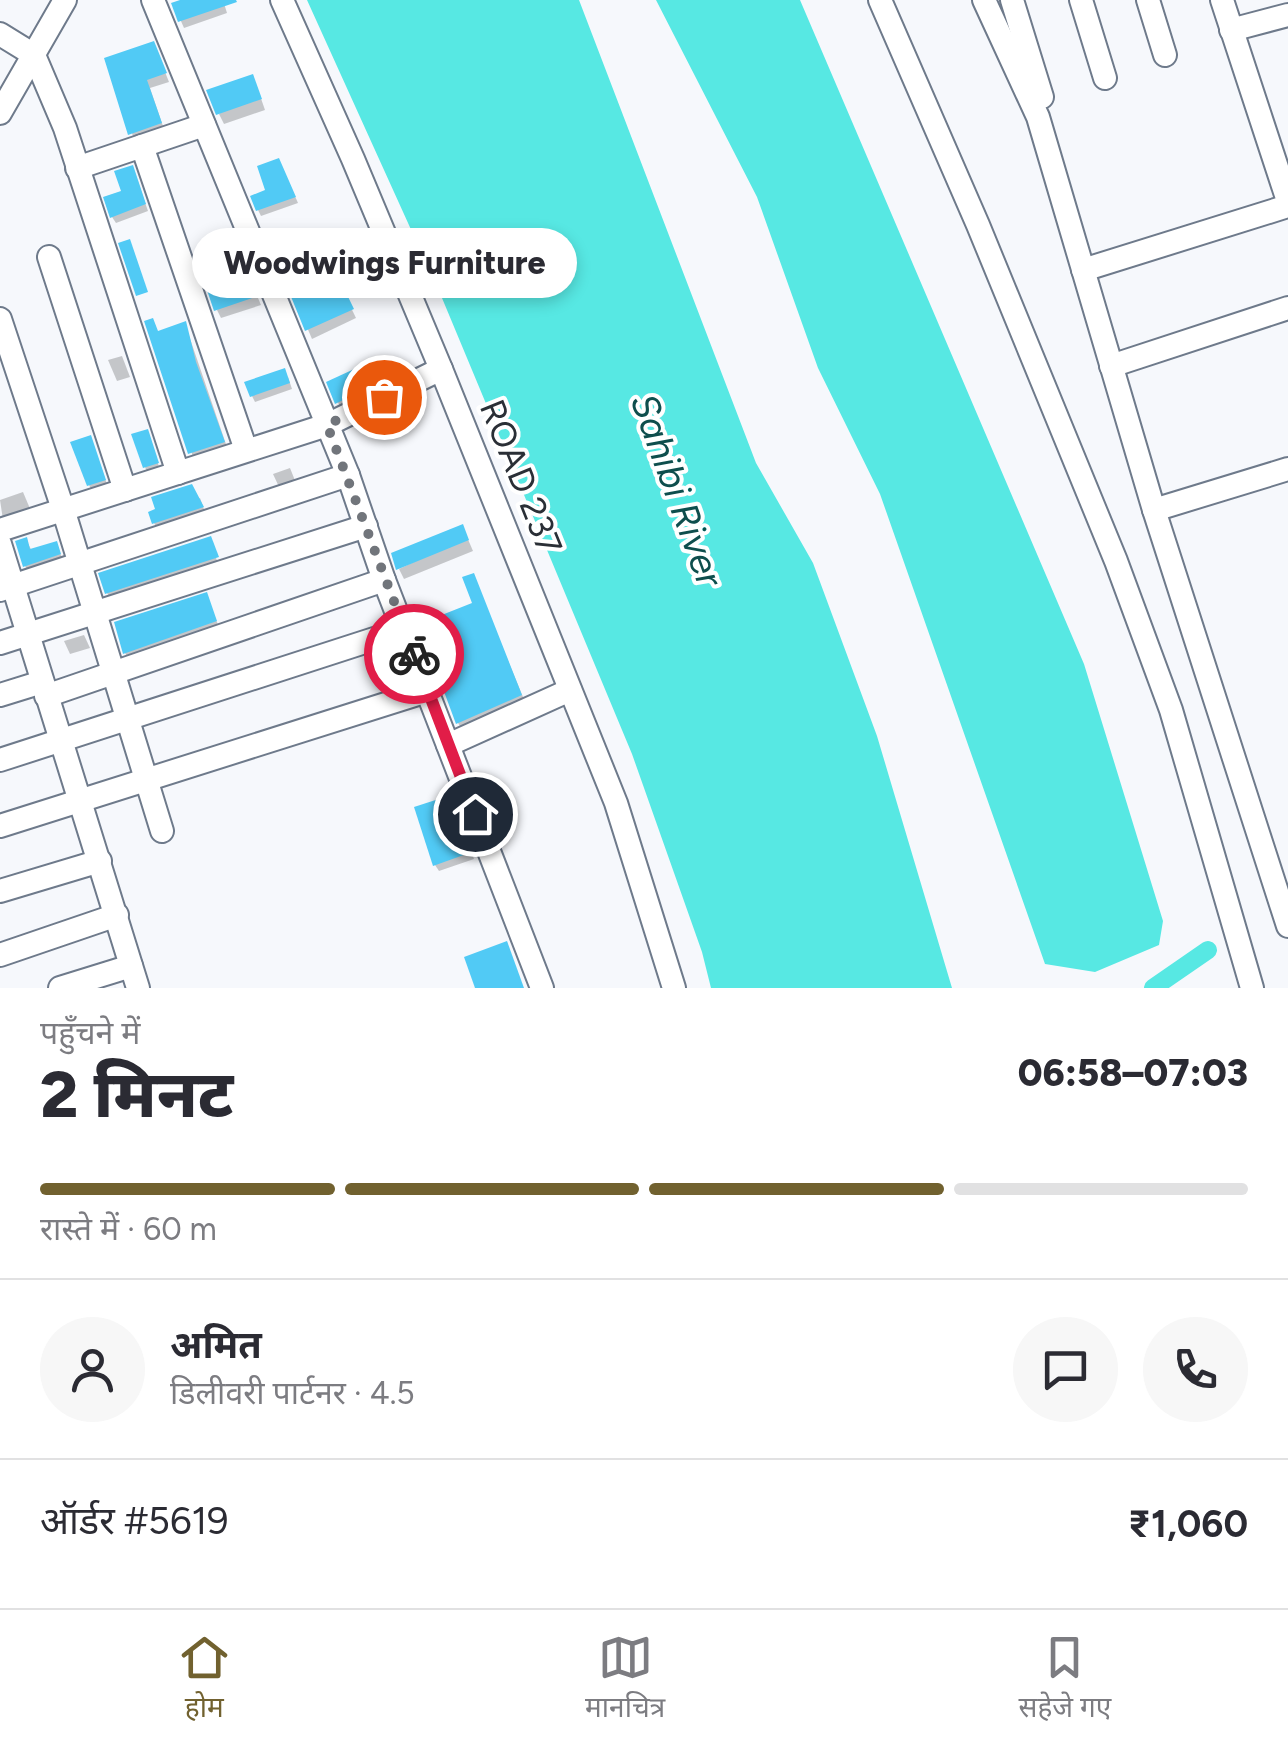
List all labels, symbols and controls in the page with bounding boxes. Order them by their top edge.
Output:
callout: Woodwings Furniture [192,227,576,297]
text: Woodwings Furniture [224,244,545,282]
pin [342,355,427,440]
icon: bag [357,370,412,425]
water label: Sahibi River [621,387,734,594]
street label: ROAD 237 [471,394,571,560]
courier [364,604,464,704]
icon: bike [387,627,442,682]
pin [433,772,518,857]
icon: home [448,787,503,842]
text: पहुँचने में [40,1014,140,1052]
text: 06:58–07:03 [1018,1050,1248,1096]
text: 2 मिनट [40,1055,233,1133]
text: रास्ते में · 60 m [40,1210,217,1248]
button: person [40,1317,145,1422]
button: chat [1013,1317,1118,1422]
button: phone [1143,1317,1248,1422]
text: अमित [170,1322,262,1368]
text: डिलीवरी पार्टनर · 4.5 [170,1374,415,1412]
text: ऑर्डर #5619 [40,1498,229,1544]
text: ₹1,060 [1128,1501,1248,1547]
tab: होम [177,1630,232,1728]
tab: मानचित्र [585,1630,665,1728]
tab: सहेजे गए [1019,1630,1111,1728]

